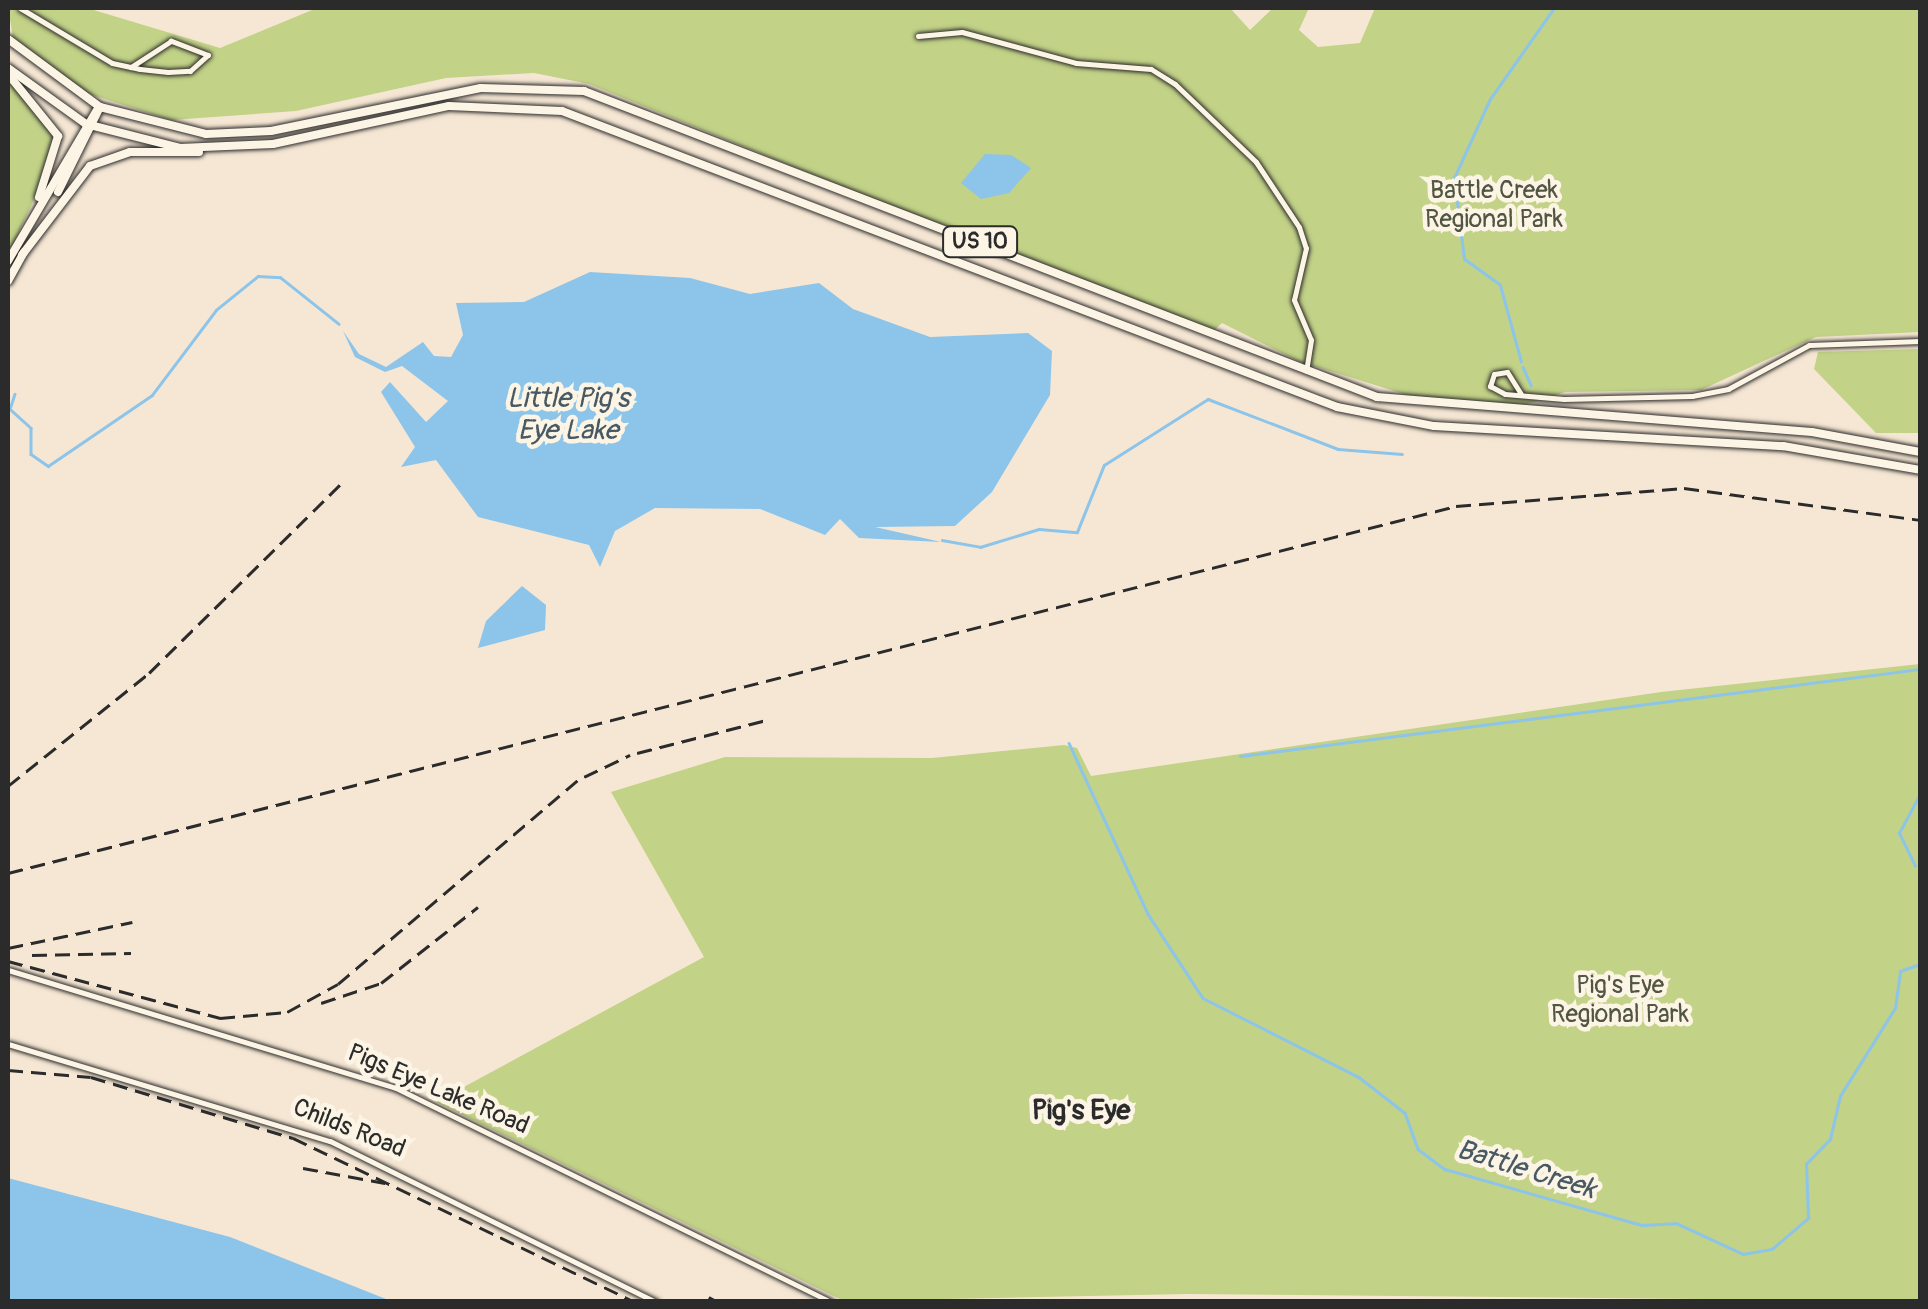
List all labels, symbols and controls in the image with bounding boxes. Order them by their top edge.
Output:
park label: Battle Creek Regional Park [1425,177,1563,236]
road number: US 10 [940,225,1020,259]
water label: Little Pig's Eye Lake [507,382,629,448]
park label: Pig's Eye Regional Park [1551,972,1689,1031]
street label: Pigs Eye Lake Road [343,1038,533,1142]
street label: Childs Road [288,1093,410,1165]
district label: Pig's Eye [1032,1094,1130,1128]
water label: Battle Creek [1453,1133,1599,1207]

